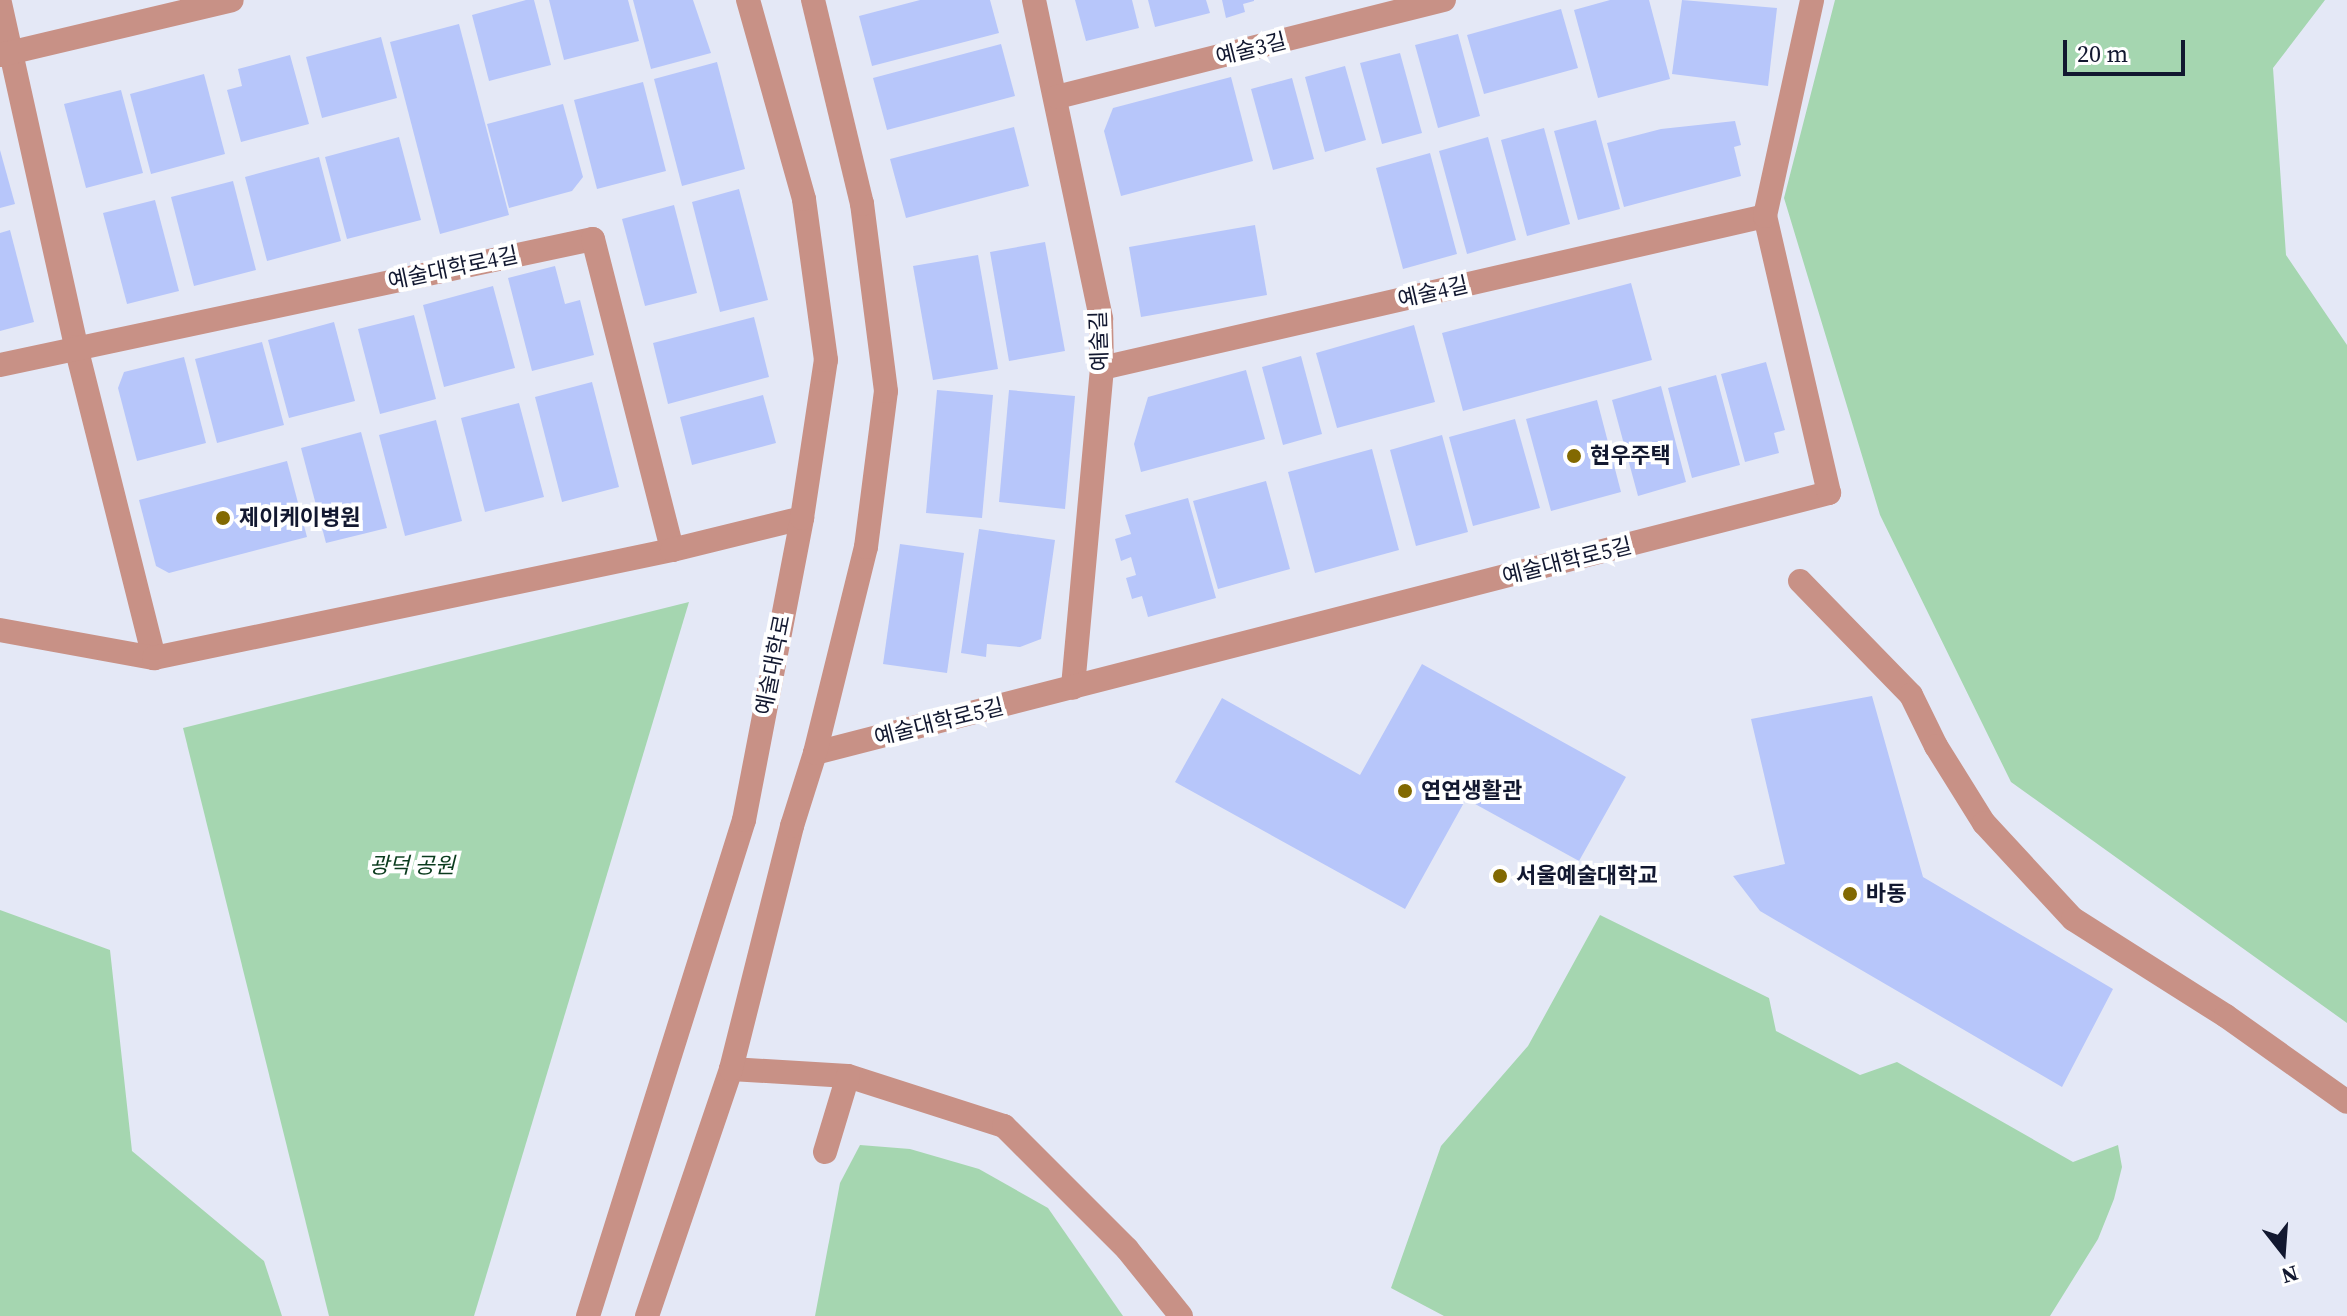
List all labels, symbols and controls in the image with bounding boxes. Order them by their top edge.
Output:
scale bar [2067,24,2189,74]
street label: 예술3길 [1213,28,1289,70]
text: 20 m [2077,37,2128,70]
street label: 예술대학로4길 [385,241,521,295]
street label: 예술4길 [1395,271,1471,313]
street label: 예술길 [1085,310,1113,372]
place label: 현우주택 [1590,443,1671,469]
marker: 현우주택 [1565,447,1583,465]
place label: 제이케이병원 [239,505,360,531]
marker: 제이케이병원 [214,509,232,527]
street label: 예술대학로5길 [1500,532,1634,590]
street label: 예술대학로 [750,613,796,717]
street label: 예술대학로5길 [872,693,1006,751]
place label: 연연생활관 [1421,778,1522,804]
marker: 연연생활관 [1396,782,1414,800]
park label: 광덕 공원 [369,853,455,879]
place label: 서울예술대학교 [1516,863,1658,889]
marker: 서울예술대학교 [1491,867,1509,885]
place label: 바동 [1866,881,1906,907]
marker: 바동 [1841,885,1859,903]
north arrow [2243,1212,2323,1292]
text: N [2278,1258,2302,1292]

